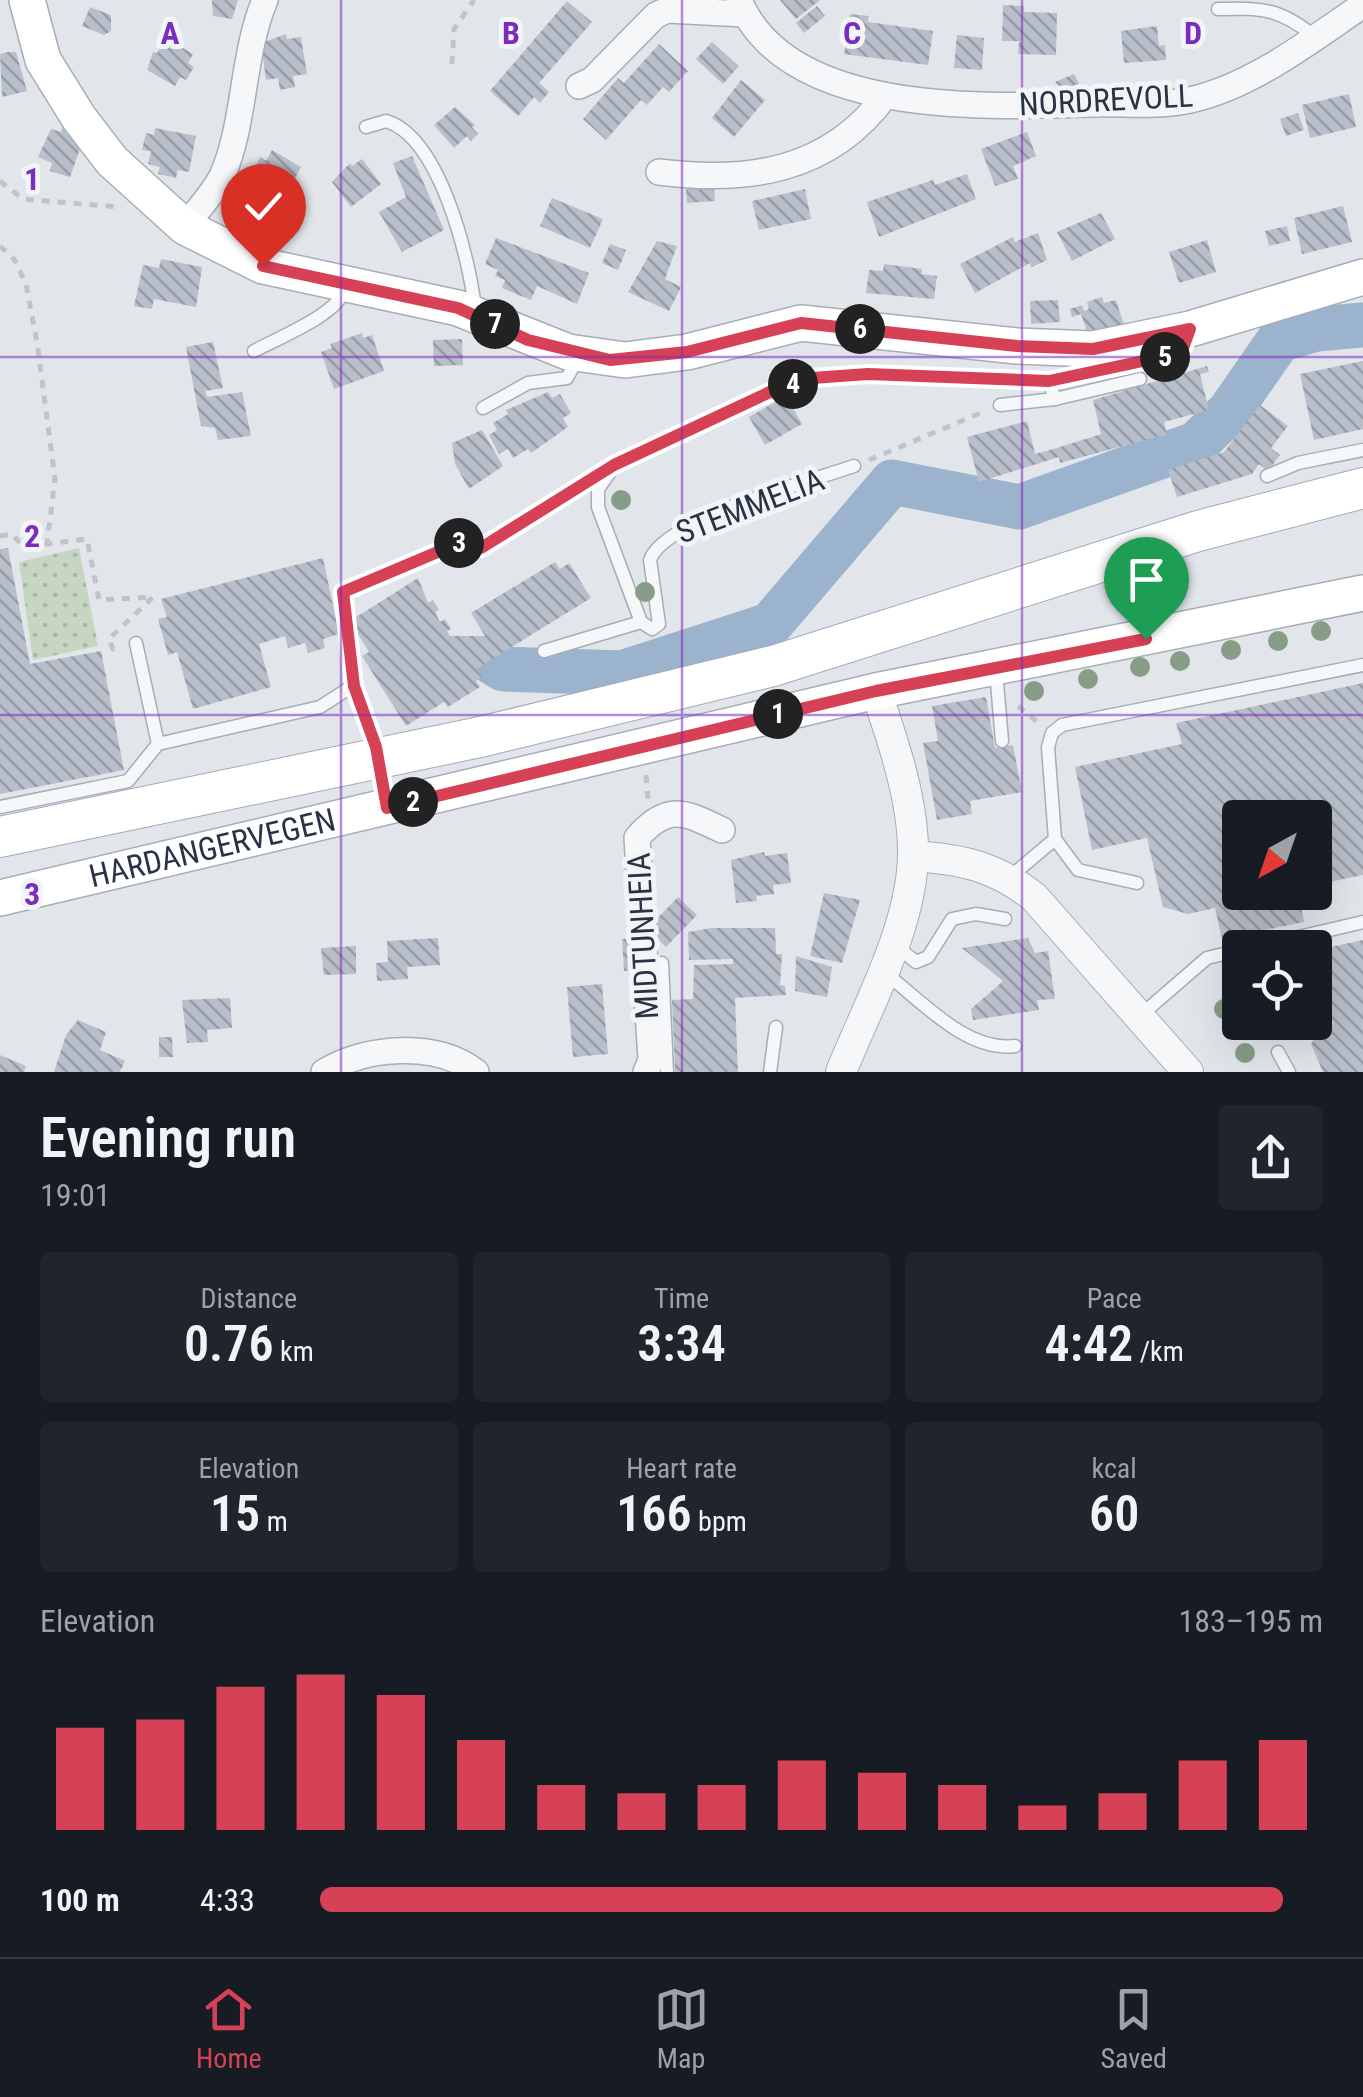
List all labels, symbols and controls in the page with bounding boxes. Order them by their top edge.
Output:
text: A [160,14,180,52]
text: B [502,14,520,52]
text: C [843,14,861,52]
text: D [1184,14,1202,52]
street label: NORDREVOLL [1018,76,1194,124]
text: 1 [24,160,40,198]
pin [221,164,306,267]
icon: check [236,179,291,234]
pin: 7 [470,299,520,349]
pin: 6 [835,304,885,354]
text: 7 [488,307,502,340]
text: 6 [853,312,867,345]
pin: 5 [1140,332,1190,382]
text: 5 [1158,340,1172,373]
pin: 4 [768,359,818,409]
text: 4 [786,367,800,400]
street label: STEMMELIA [671,460,829,552]
text: 2 [24,517,40,555]
pin: 3 [434,518,484,568]
text: 3 [452,526,466,559]
pin [1104,537,1189,640]
icon: arrive [1119,552,1174,607]
pin: 1 [753,689,803,739]
text: 1 [771,697,785,730]
pin: 2 [388,777,438,827]
text: 2 [406,785,420,818]
street label: HARDANGERVEGEN [85,800,339,895]
north arrow [1222,800,1332,910]
map controls [1222,800,1332,1040]
street label: MIDTUNHEIA [620,852,666,1020]
text: 3 [24,875,40,913]
button: locate [1222,930,1332,1040]
button: share [1218,1105,1323,1210]
text: Evening run [40,1106,296,1170]
text: 19:01 [40,1176,111,1214]
text: Distance [201,1282,297,1315]
text: Time [654,1282,709,1315]
text: Pace [1087,1282,1142,1315]
text: 0.76 [184,1315,274,1373]
text: 3:34 [637,1315,726,1373]
text: 4:42 [1045,1315,1133,1373]
text: km [274,1335,314,1368]
text: /km [1133,1335,1184,1368]
text: Elevation [198,1452,299,1485]
text: Heart rate [626,1452,737,1485]
text: kcal [1092,1452,1137,1485]
text: 15 [210,1485,260,1543]
text: 166 [616,1485,692,1543]
text: 60 [1089,1485,1139,1543]
text: m [260,1505,288,1538]
text: bpm [692,1505,747,1538]
text: Elevation [40,1602,155,1640]
text: 183–195 m [1178,1602,1323,1640]
text: 100 m [40,1881,120,1919]
text: 4:33 [200,1881,255,1919]
tab: Home [196,1982,262,2075]
tab: Map [654,1982,709,2075]
tab: Saved [1100,1982,1167,2075]

